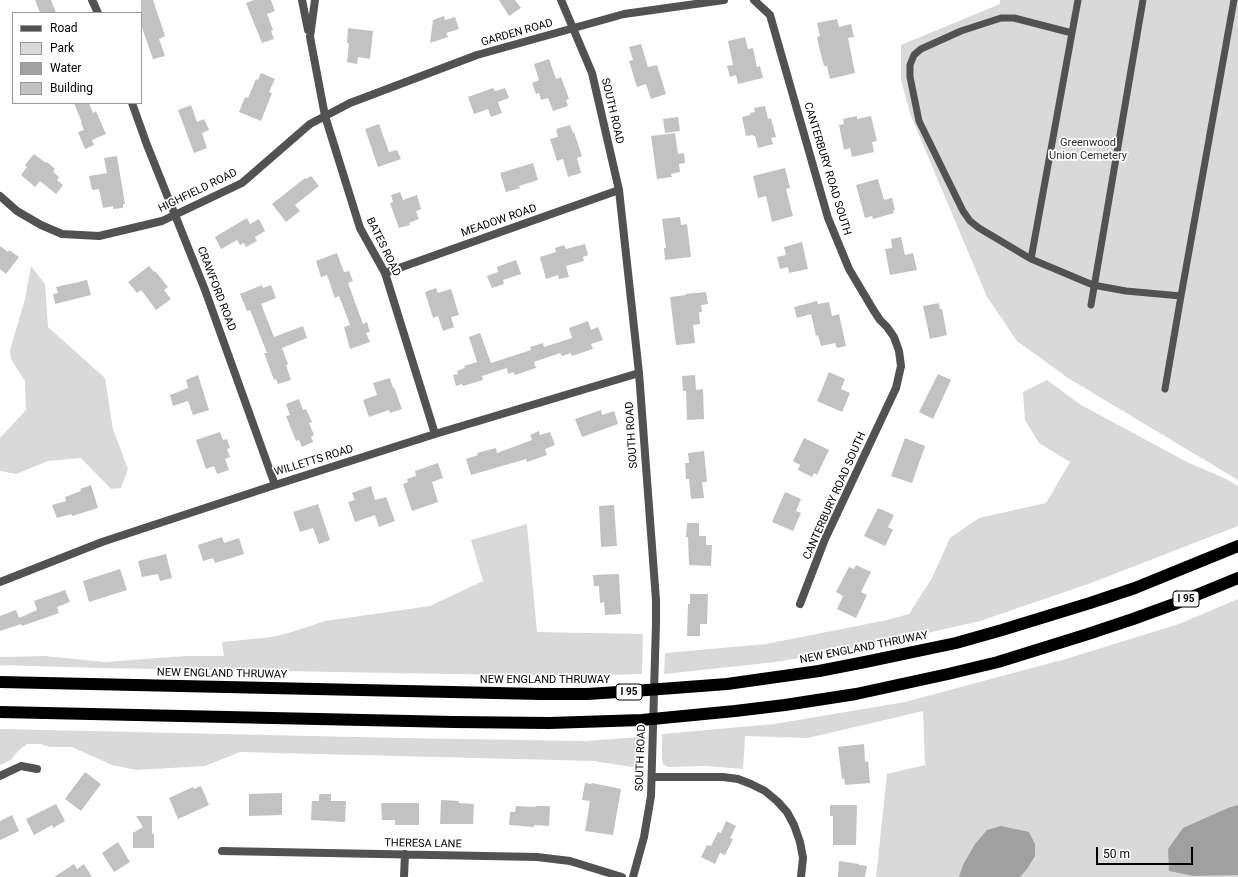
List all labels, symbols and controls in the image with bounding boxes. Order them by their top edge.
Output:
legend [12,12,142,104]
street label: GARDEN ROAD [480,16,554,50]
text: Road [50,21,78,35]
text: Park [50,41,74,55]
text: Water [50,61,81,75]
street label: SOUTH ROAD [598,77,626,145]
text: Building [50,81,93,95]
street label: CANTERBURY ROAD SOUTH [800,101,854,237]
park label: Greenwood Union Cemetery [1049,136,1127,162]
street label: HIGHFIELD ROAD [156,166,240,216]
street label: MEADOW ROAD [460,202,538,240]
street label: BATES ROAD [363,215,403,279]
street label: CRAWFORD ROAD [194,245,238,333]
street label: SOUTH ROAD [623,401,641,469]
street label: CANTERBURY ROAD SOUTH [801,430,869,562]
street label: WILLETTS ROAD [273,443,355,479]
road number: I 95 [1173,591,1199,607]
street label: NEW ENGLAND THRUWAY [799,629,929,667]
street label: NEW ENGLAND THRUWAY [157,666,287,682]
street label: NEW ENGLAND THRUWAY [480,673,610,687]
road number: I 95 [616,684,642,700]
street label: SOUTH ROAD [633,724,649,792]
street label: THERESA LANE [384,837,462,851]
scale bar [1098,839,1195,865]
text: 50 m [1103,847,1130,861]

